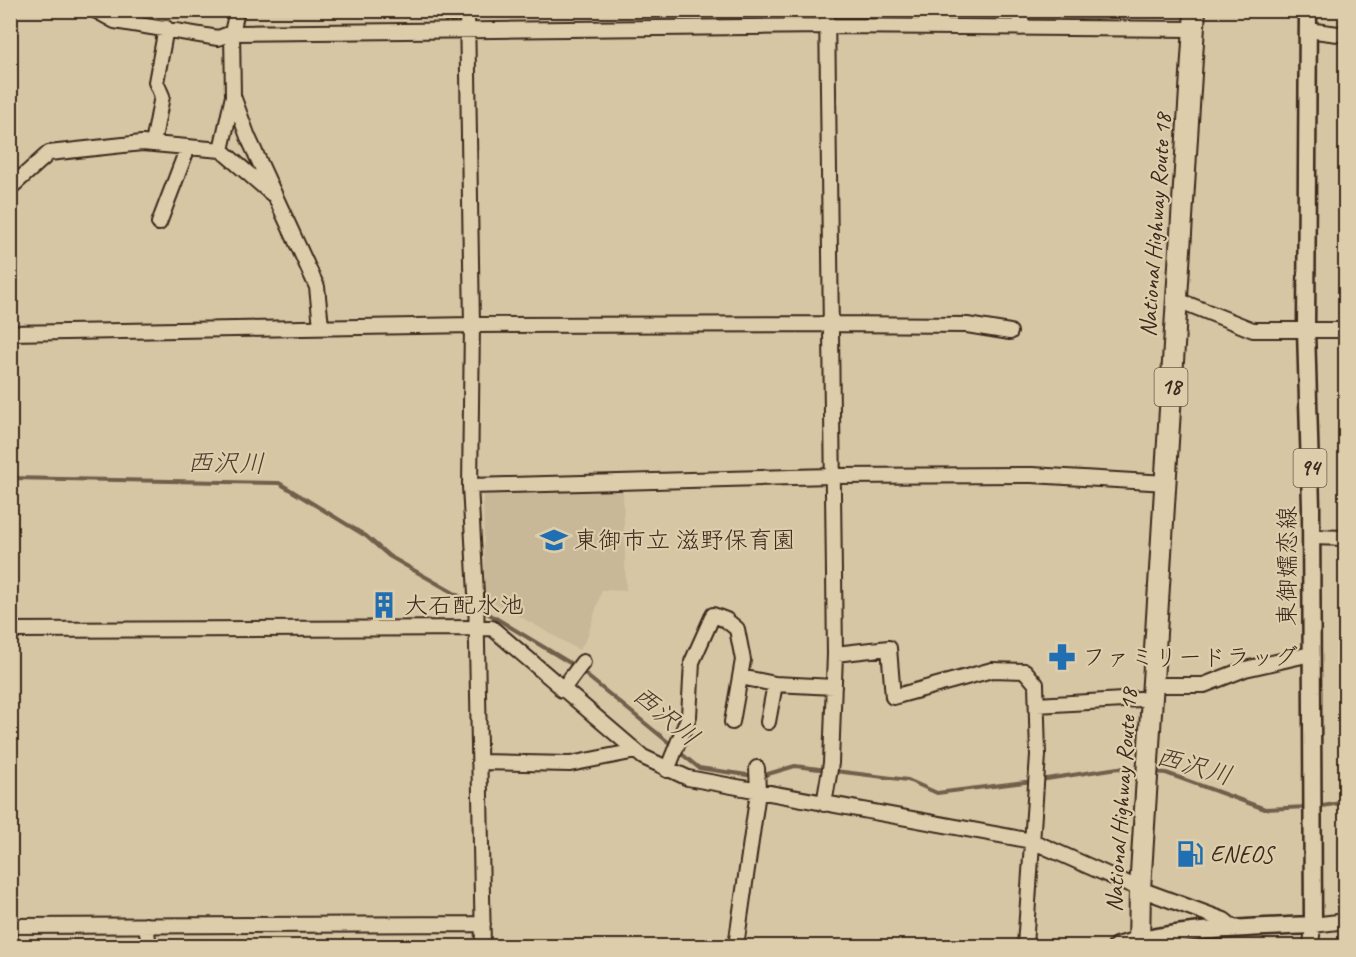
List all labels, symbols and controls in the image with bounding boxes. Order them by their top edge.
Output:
street label: National Highway Route 18 [1132,110,1178,338]
road number: 18 [1154,368,1188,406]
water label: 西沢川 [187,446,265,480]
road number: 94 [1294,449,1326,487]
street label: 東御嬬恋線 [1272,506,1302,626]
school or university icon: 東御市立 滋野保育園 [539,525,569,555]
place label: 東御市立 滋野保育園 [574,525,796,555]
building icon: 大石配水池 [369,590,399,620]
place label: 大石配水池 [404,590,524,620]
pharmacy icon: ファミリードラッグ [1047,642,1077,672]
place label: ファミリードラッグ [1082,642,1298,672]
water label: 西沢川 [626,678,706,754]
street label: National Highway Route 18 [1098,685,1144,913]
water label: 西沢川 [1152,739,1236,793]
fuel station icon: ENEOS [1175,839,1205,869]
place label: ENEOS [1210,839,1276,869]

